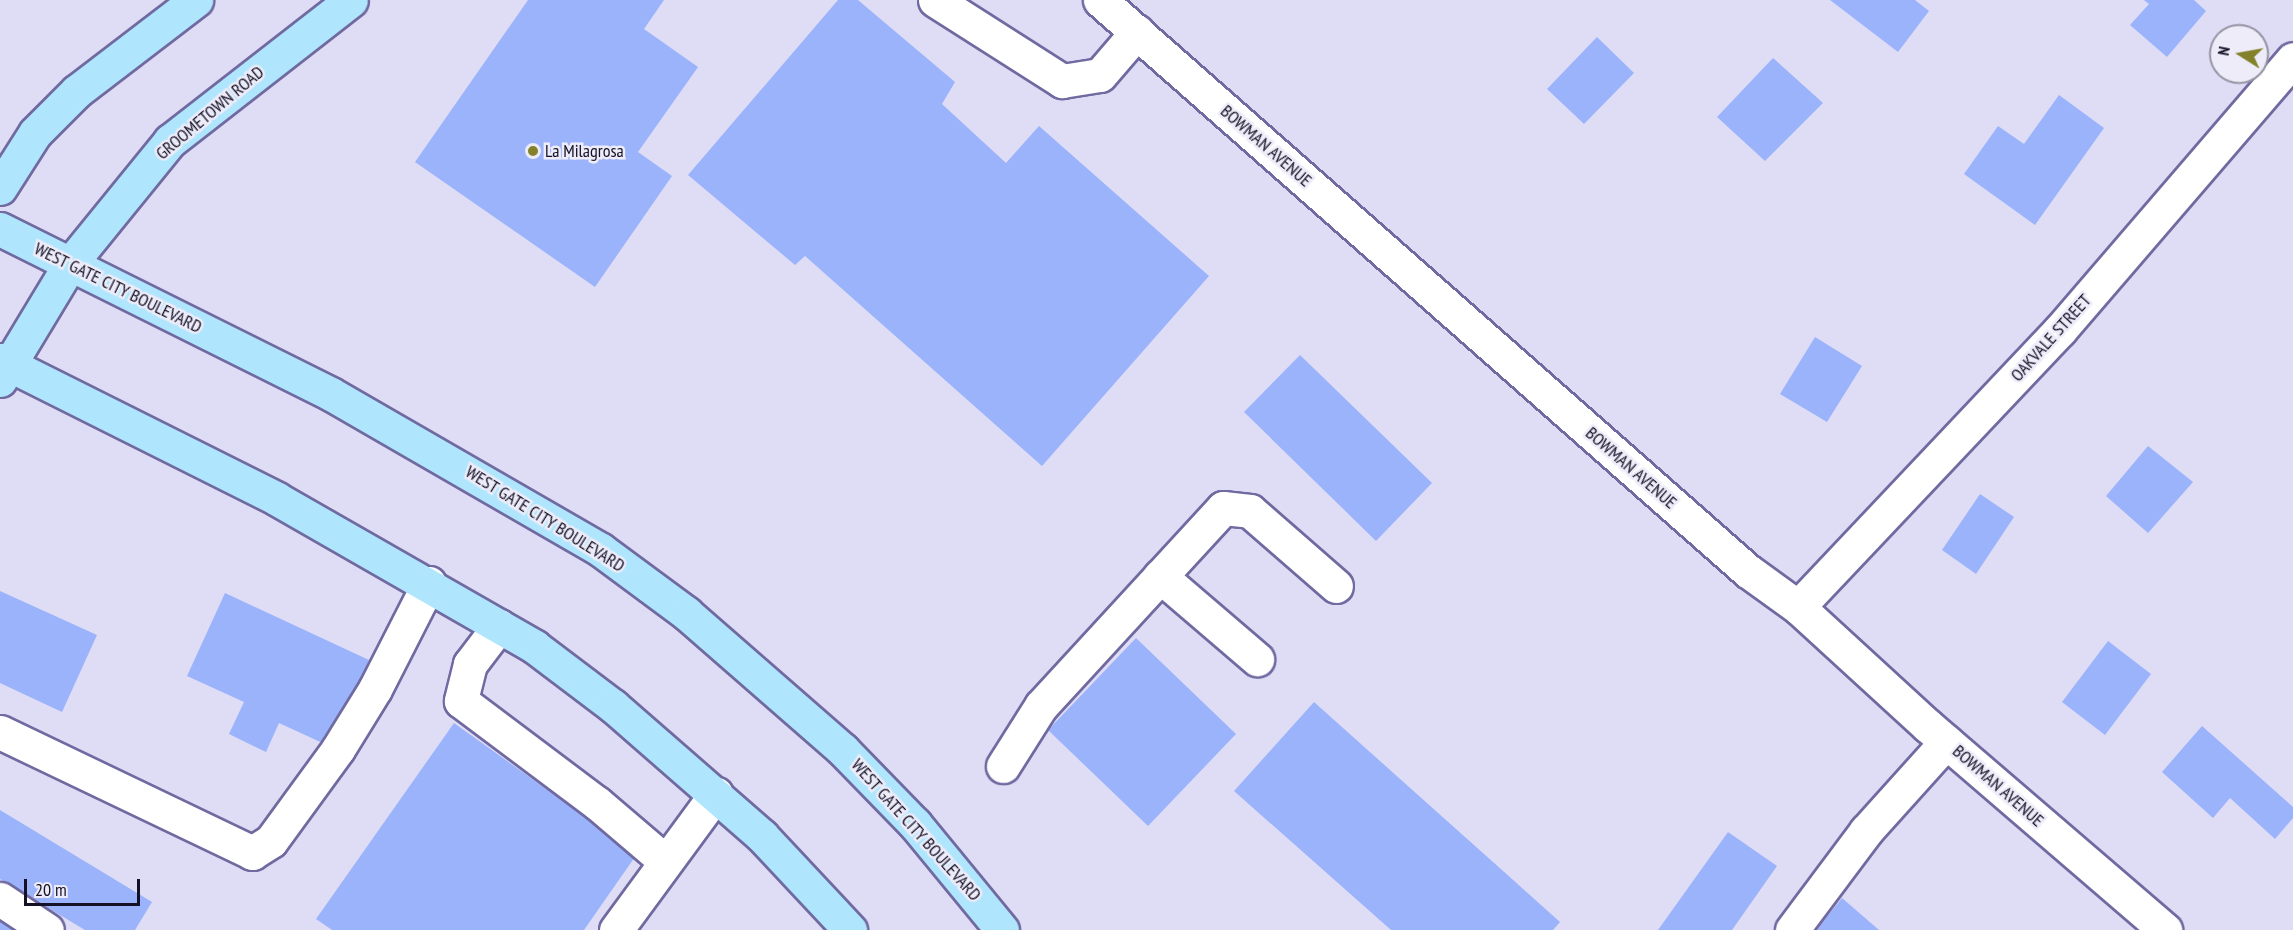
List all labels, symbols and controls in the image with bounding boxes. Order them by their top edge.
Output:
north arrow [2209,24,2269,84]
text: N [2213,45,2234,57]
street label: GROOMETOWN ROAD [152,62,268,164]
street label: BOWMAN AVENUE [1216,100,1316,192]
place label: La Milagrosa [545,140,624,162]
marker: La Milagrosa [526,144,540,158]
street label: WEST GATE CITY BOULEVARD [30,238,206,338]
street label: OAKVALE STREET [2006,290,2096,386]
street label: BOWMAN AVENUE [1581,422,1681,514]
street label: WEST GATE CITY BOULEVARD [461,461,629,577]
street label: BOWMAN AVENUE [1948,740,2048,832]
street label: WEST GATE CITY BOULEVARD [846,754,986,906]
scale bar [27,867,142,905]
text: 20 m [35,878,67,901]

